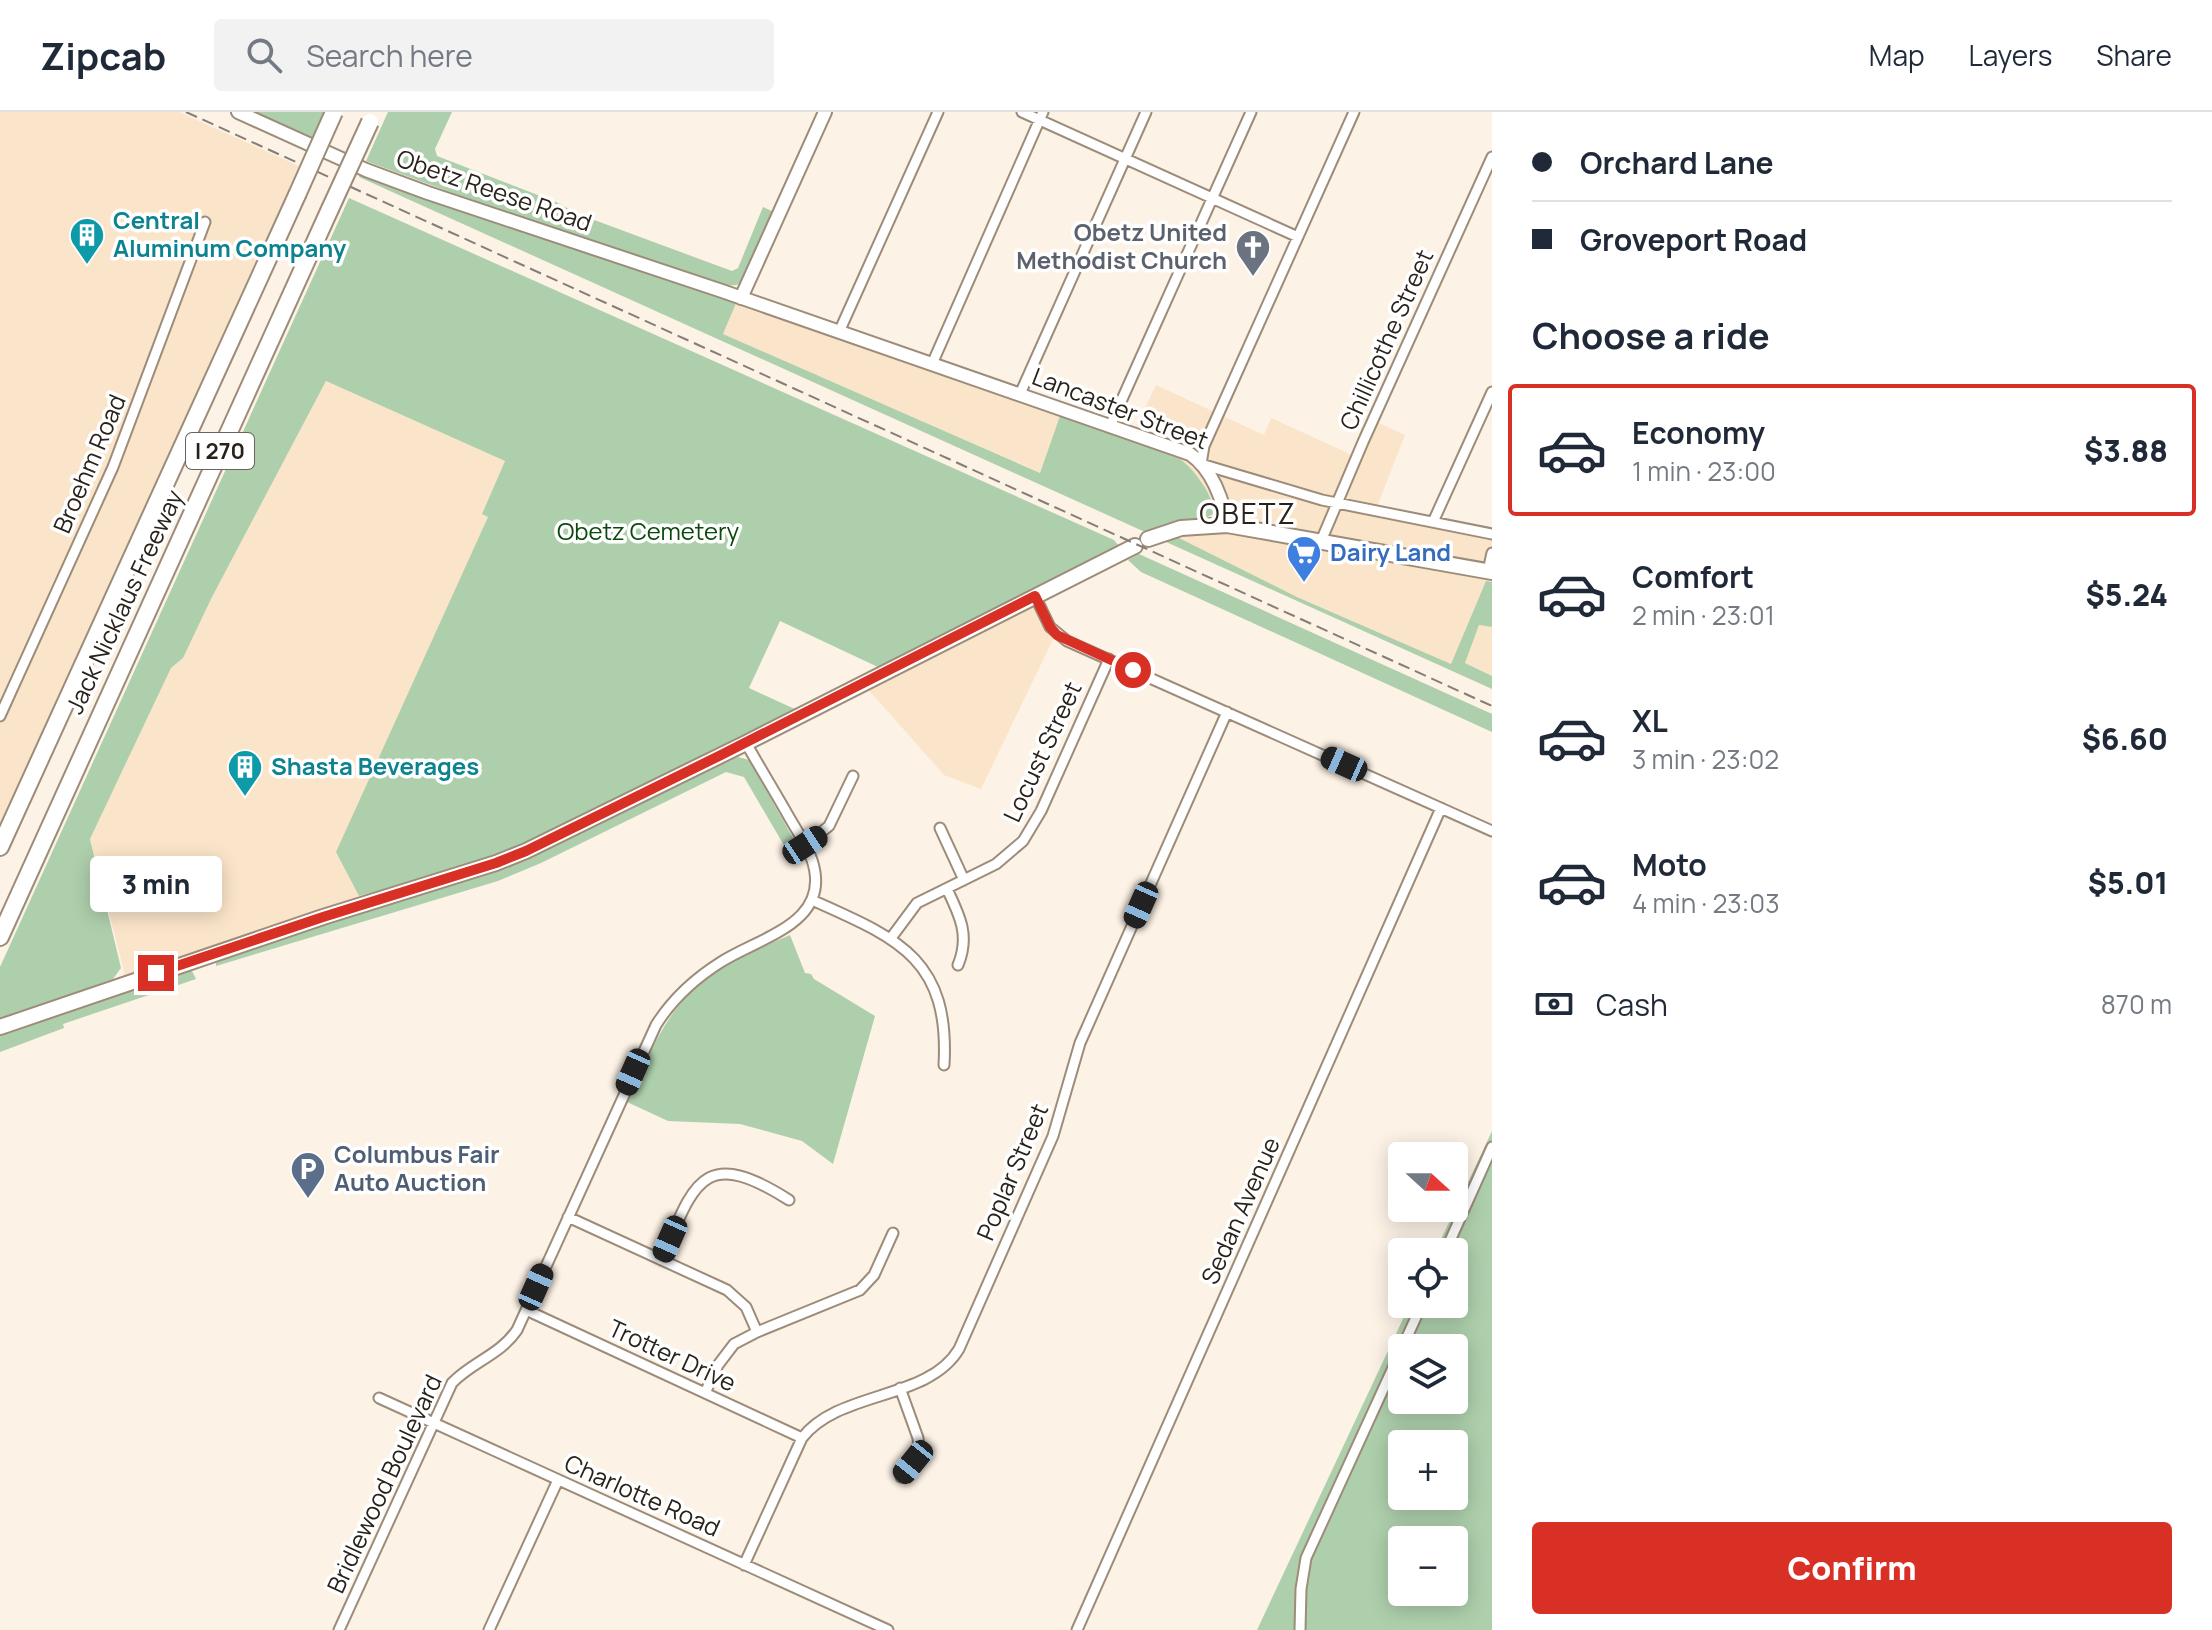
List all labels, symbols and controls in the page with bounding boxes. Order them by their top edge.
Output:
search box [214,19,774,91]
text: Zipcab [40,29,166,81]
icon: search [242,33,286,77]
text: Search here [306,35,473,76]
text: Map [1869,36,1925,74]
text: Layers [1969,36,2052,74]
text: Share [2096,36,2172,74]
street label: Obetz Reese Road [393,141,596,238]
text: Orchard Lane [1580,142,1774,183]
place label: Central Aluminum Company [113,203,347,264]
place label: Obetz United Methodist Church [1016,215,1227,276]
building icon: Central Aluminum Company [68,216,106,266]
text: Groveport Road [1580,219,1807,260]
church icon: Obetz United Methodist Church [1234,228,1272,278]
street label: Chillicothe Street [1331,244,1440,435]
text: Choose a ride [1532,311,1770,360]
street label: Lancaster Street [1028,359,1213,456]
street label: Broehm Road [45,389,133,538]
text: Economy [1632,412,1765,453]
icon: car [1536,414,1608,486]
text: $3.88 [2084,430,2168,471]
road number: I 270 [186,433,254,469]
text: 1 min · 23:00 [1632,453,1776,489]
street label: Jack Nicklaus Freeway [57,484,190,719]
district label: OBETZ [1199,494,1297,532]
park label: Obetz Cemetery [557,514,739,547]
supermarket icon: Dairy Land [1285,534,1323,584]
place label: Dairy Land [1330,535,1451,568]
text: Comfort [1632,556,1754,597]
icon: car [1536,558,1608,630]
text: $5.24 [2086,574,2168,615]
text: 2 min · 23:01 [1632,597,1775,633]
route start [1115,652,1151,688]
street label: Locust Street [995,676,1089,827]
text: XL [1632,700,1668,741]
icon: car [1536,702,1608,774]
text: $6.60 [2082,718,2168,759]
text: 3 min · 23:02 [1632,741,1779,777]
car [1317,743,1371,785]
building icon: Shasta Beverages [226,748,264,798]
place label: Shasta Beverages [271,749,479,782]
car [778,822,832,868]
text: Moto [1632,844,1707,885]
icon: car [1536,846,1608,918]
callout: 3 min [90,857,222,913]
text: $5.01 [2088,862,2168,903]
text: 3 min [122,866,190,902]
car [1120,878,1162,932]
text: 4 min · 23:03 [1632,885,1780,921]
route end [138,955,174,991]
icon: cash [1532,982,1576,1026]
text: Cash [1596,984,1668,1025]
text: 870 m [2101,986,2172,1022]
car [612,1045,654,1099]
street label: Poplar Street [968,1098,1055,1245]
street label: Sedan Avenue [1193,1132,1287,1289]
place label: Columbus Fair Auto Auction [334,1137,500,1198]
north arrow [1388,1142,1468,1222]
map controls [1388,1142,1468,1606]
parking icon: Columbus Fair Auto Auction [289,1150,327,1200]
car [649,1212,691,1266]
button: locate [1388,1238,1468,1318]
car [515,1260,557,1314]
street label: Trotter Drive [604,1311,742,1399]
button: layers [1388,1334,1468,1414]
street label: Bridlewood Boulevard [319,1369,449,1598]
button: + [1388,1430,1468,1510]
car [889,1436,937,1488]
street label: Charlotte Road [560,1446,725,1544]
button: Confirm [1532,1522,2172,1614]
button: − [1388,1526,1468,1606]

